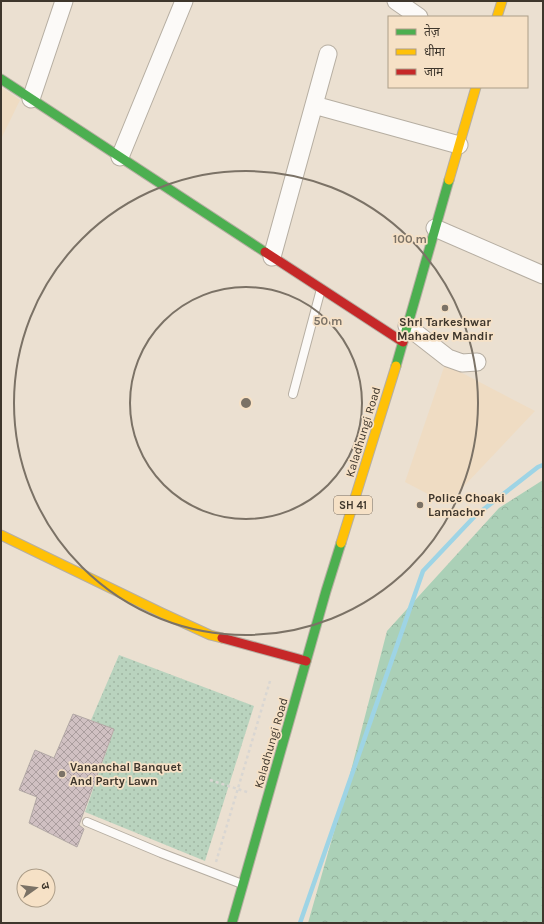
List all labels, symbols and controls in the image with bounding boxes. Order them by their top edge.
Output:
legend [388,16,528,88]
text: तेज़ [424,24,441,39]
text: धीमा [424,44,446,59]
text: जाम [424,65,444,79]
text: 100 m [393,232,427,246]
marker: Shri Tarkeshwar Mahadev Mandir [440,303,450,313]
text: 50 m [314,314,343,328]
place label: Shri Tarkeshwar Mahadev Mandir [397,315,493,343]
street label: Kaladhungi Road [343,385,383,479]
centre of rings [239,396,253,410]
place label: Police Choaki Lamachor [428,491,505,519]
road number: SH 41 [334,496,372,514]
marker: Police Choaki Lamachor [415,500,425,510]
street label: Kaladhungi Road [251,696,291,790]
place label: Vananchal Banquet And Party Lawn [70,760,182,788]
marker: Vananchal Banquet And Party Lawn [57,769,67,779]
north arrow [16,868,56,908]
text: उ [38,881,52,891]

